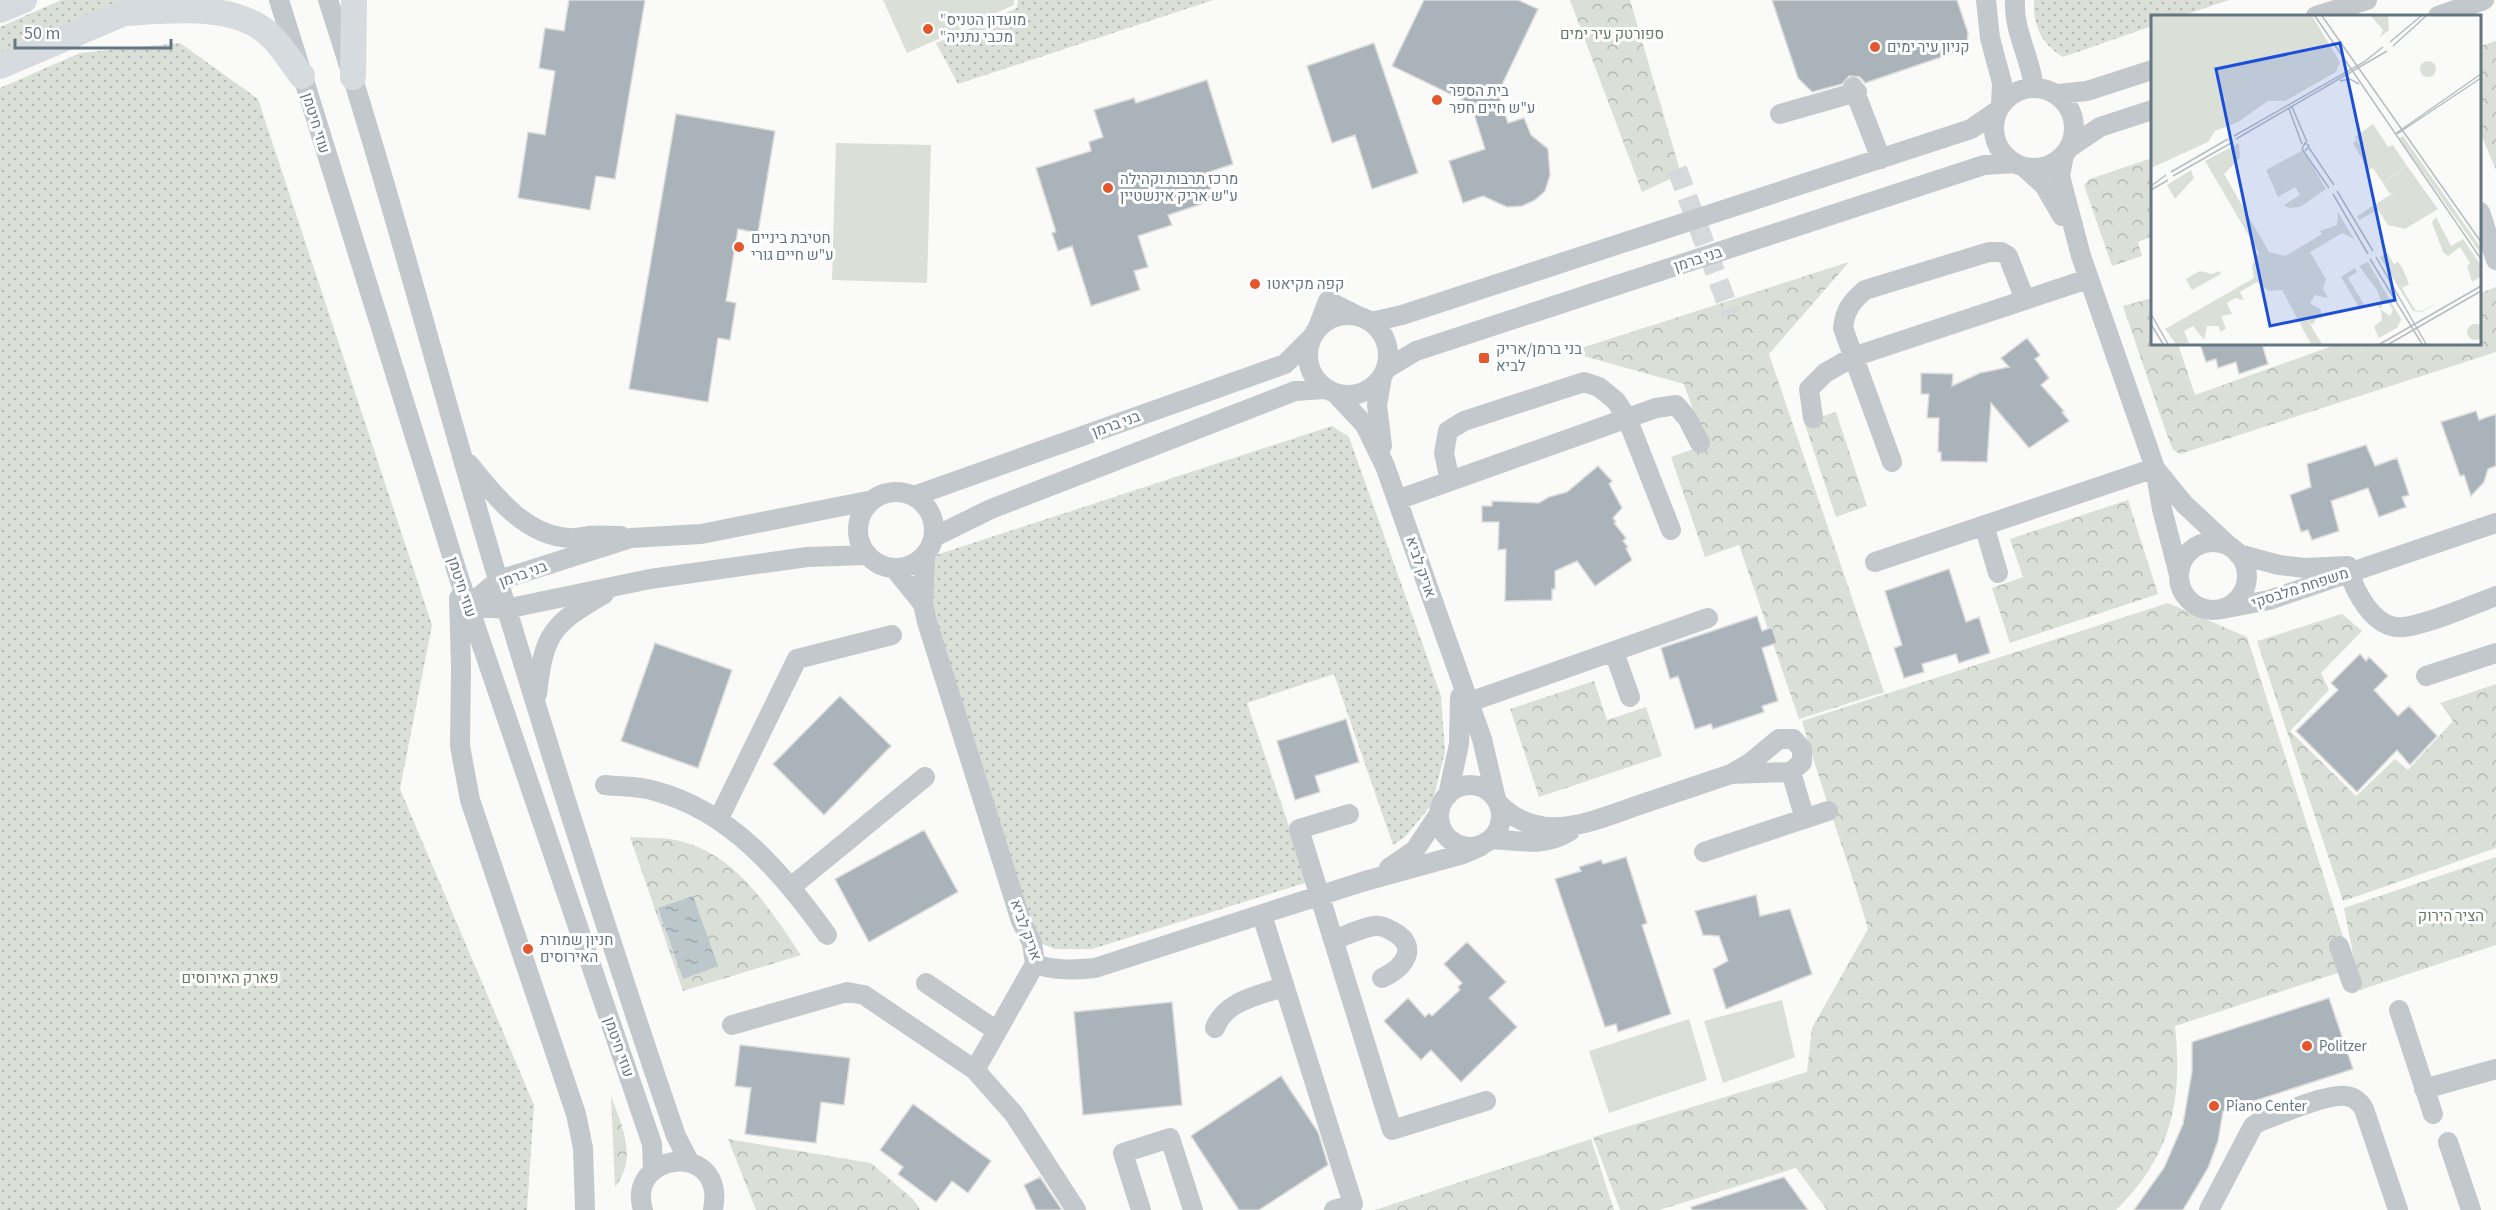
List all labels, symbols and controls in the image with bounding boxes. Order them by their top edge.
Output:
place label: "מועדון הטניס "מכבי נתניה [940,10,1026,48]
scale bar [15,12,171,50]
inset map [2151,15,2481,345]
text: 50 m [24,21,60,46]
marker: "מועדון הטניס "מכבי נתניה [921,22,935,36]
park label: ספורטק עיר ימים [1560,24,1664,45]
place label: קניון עיר ימים [1887,37,1970,58]
marker: קניון עיר ימים [1868,40,1882,54]
place label: בית הספר ע"ש חיים חפר [1449,81,1536,119]
street label: עוזי חיטמן [296,90,335,156]
marker: בית הספר ע"ש חיים חפר [1430,93,1444,107]
place label: מרכז תרבות וקהילה ע"ש אריק אינשטיין [1120,169,1238,207]
marker: מרכז תרבות וקהילה ע"ש אריק אינשטיין [1101,181,1115,195]
place label: חטיבת ביניים ע"ש חיים גורי [751,228,834,266]
marker: חטיבת ביניים ע"ש חיים גורי [732,240,746,254]
street label: בני ברמן [1671,242,1725,277]
place label: קפה מקיאטו [1267,274,1344,295]
marker: קפה מקיאטו [1248,277,1262,291]
place label: בני ברמן/אריק לביא [1496,339,1582,377]
marker: בני ברמן/אריק לביא [1477,351,1491,365]
street label: בני ברמן [1089,406,1143,443]
street label: אריק לביא [1400,534,1441,601]
street label: עוזי חיטמן [442,554,481,620]
street label: בני ברמן [496,556,550,593]
street label: משפחת מלבסקי [2249,563,2351,614]
street label: אריק לביא [1005,897,1046,964]
park label: הציר הירוק [2418,906,2484,927]
place label: חניון שמורת האירוסים [540,930,613,968]
marker: חניון שמורת האירוסים [521,942,535,956]
park label: פארק האירוסים [181,968,279,989]
street label: עוזי חיטמן [598,1014,639,1080]
place label: Politzer [2319,1036,2368,1057]
marker: Politzer [2300,1039,2314,1053]
place label: Piano Center [2226,1096,2308,1117]
marker: Piano Center [2207,1099,2221,1113]

